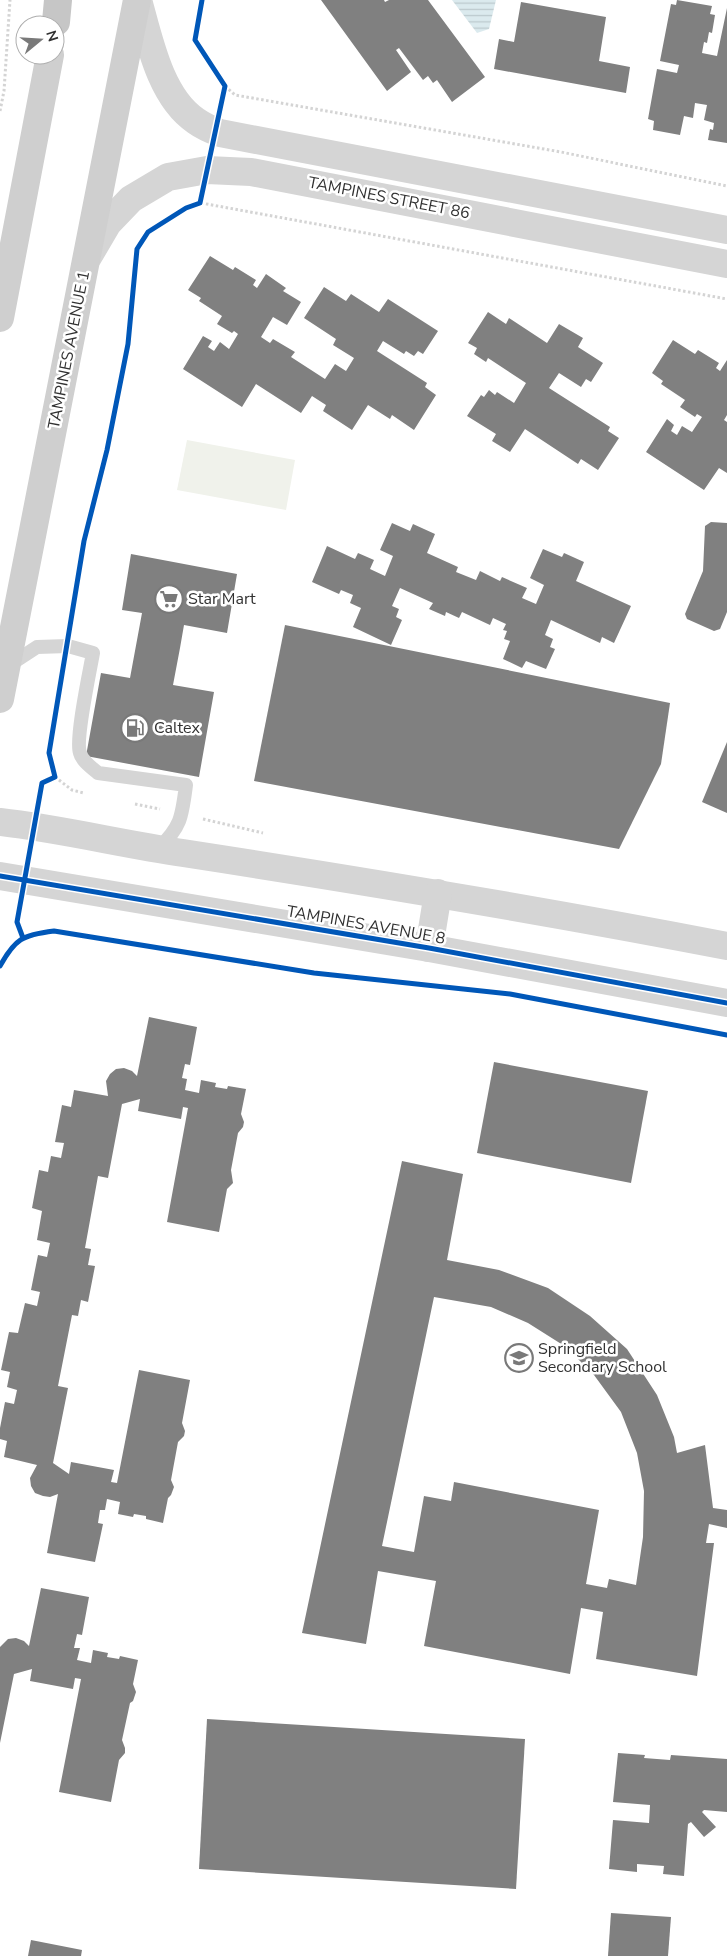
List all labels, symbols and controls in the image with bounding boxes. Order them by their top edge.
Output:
north arrow [15,15,65,65]
text: N [41,28,63,44]
street label: TAMPINES STREET 86 [306,172,472,224]
street label: TAMPINES AVENUE 1 [43,269,95,431]
supermarket icon: Star Mart [154,584,184,614]
place label: Star Mart [188,588,256,610]
fuel station icon: Caltex [120,713,150,743]
place label: Caltex [154,717,201,739]
street label: TAMPINES AVENUE 8 [285,900,447,950]
place label: Springfield Secondary School [538,1338,667,1378]
school or university icon: Springfield Secondary School [504,1343,534,1373]

